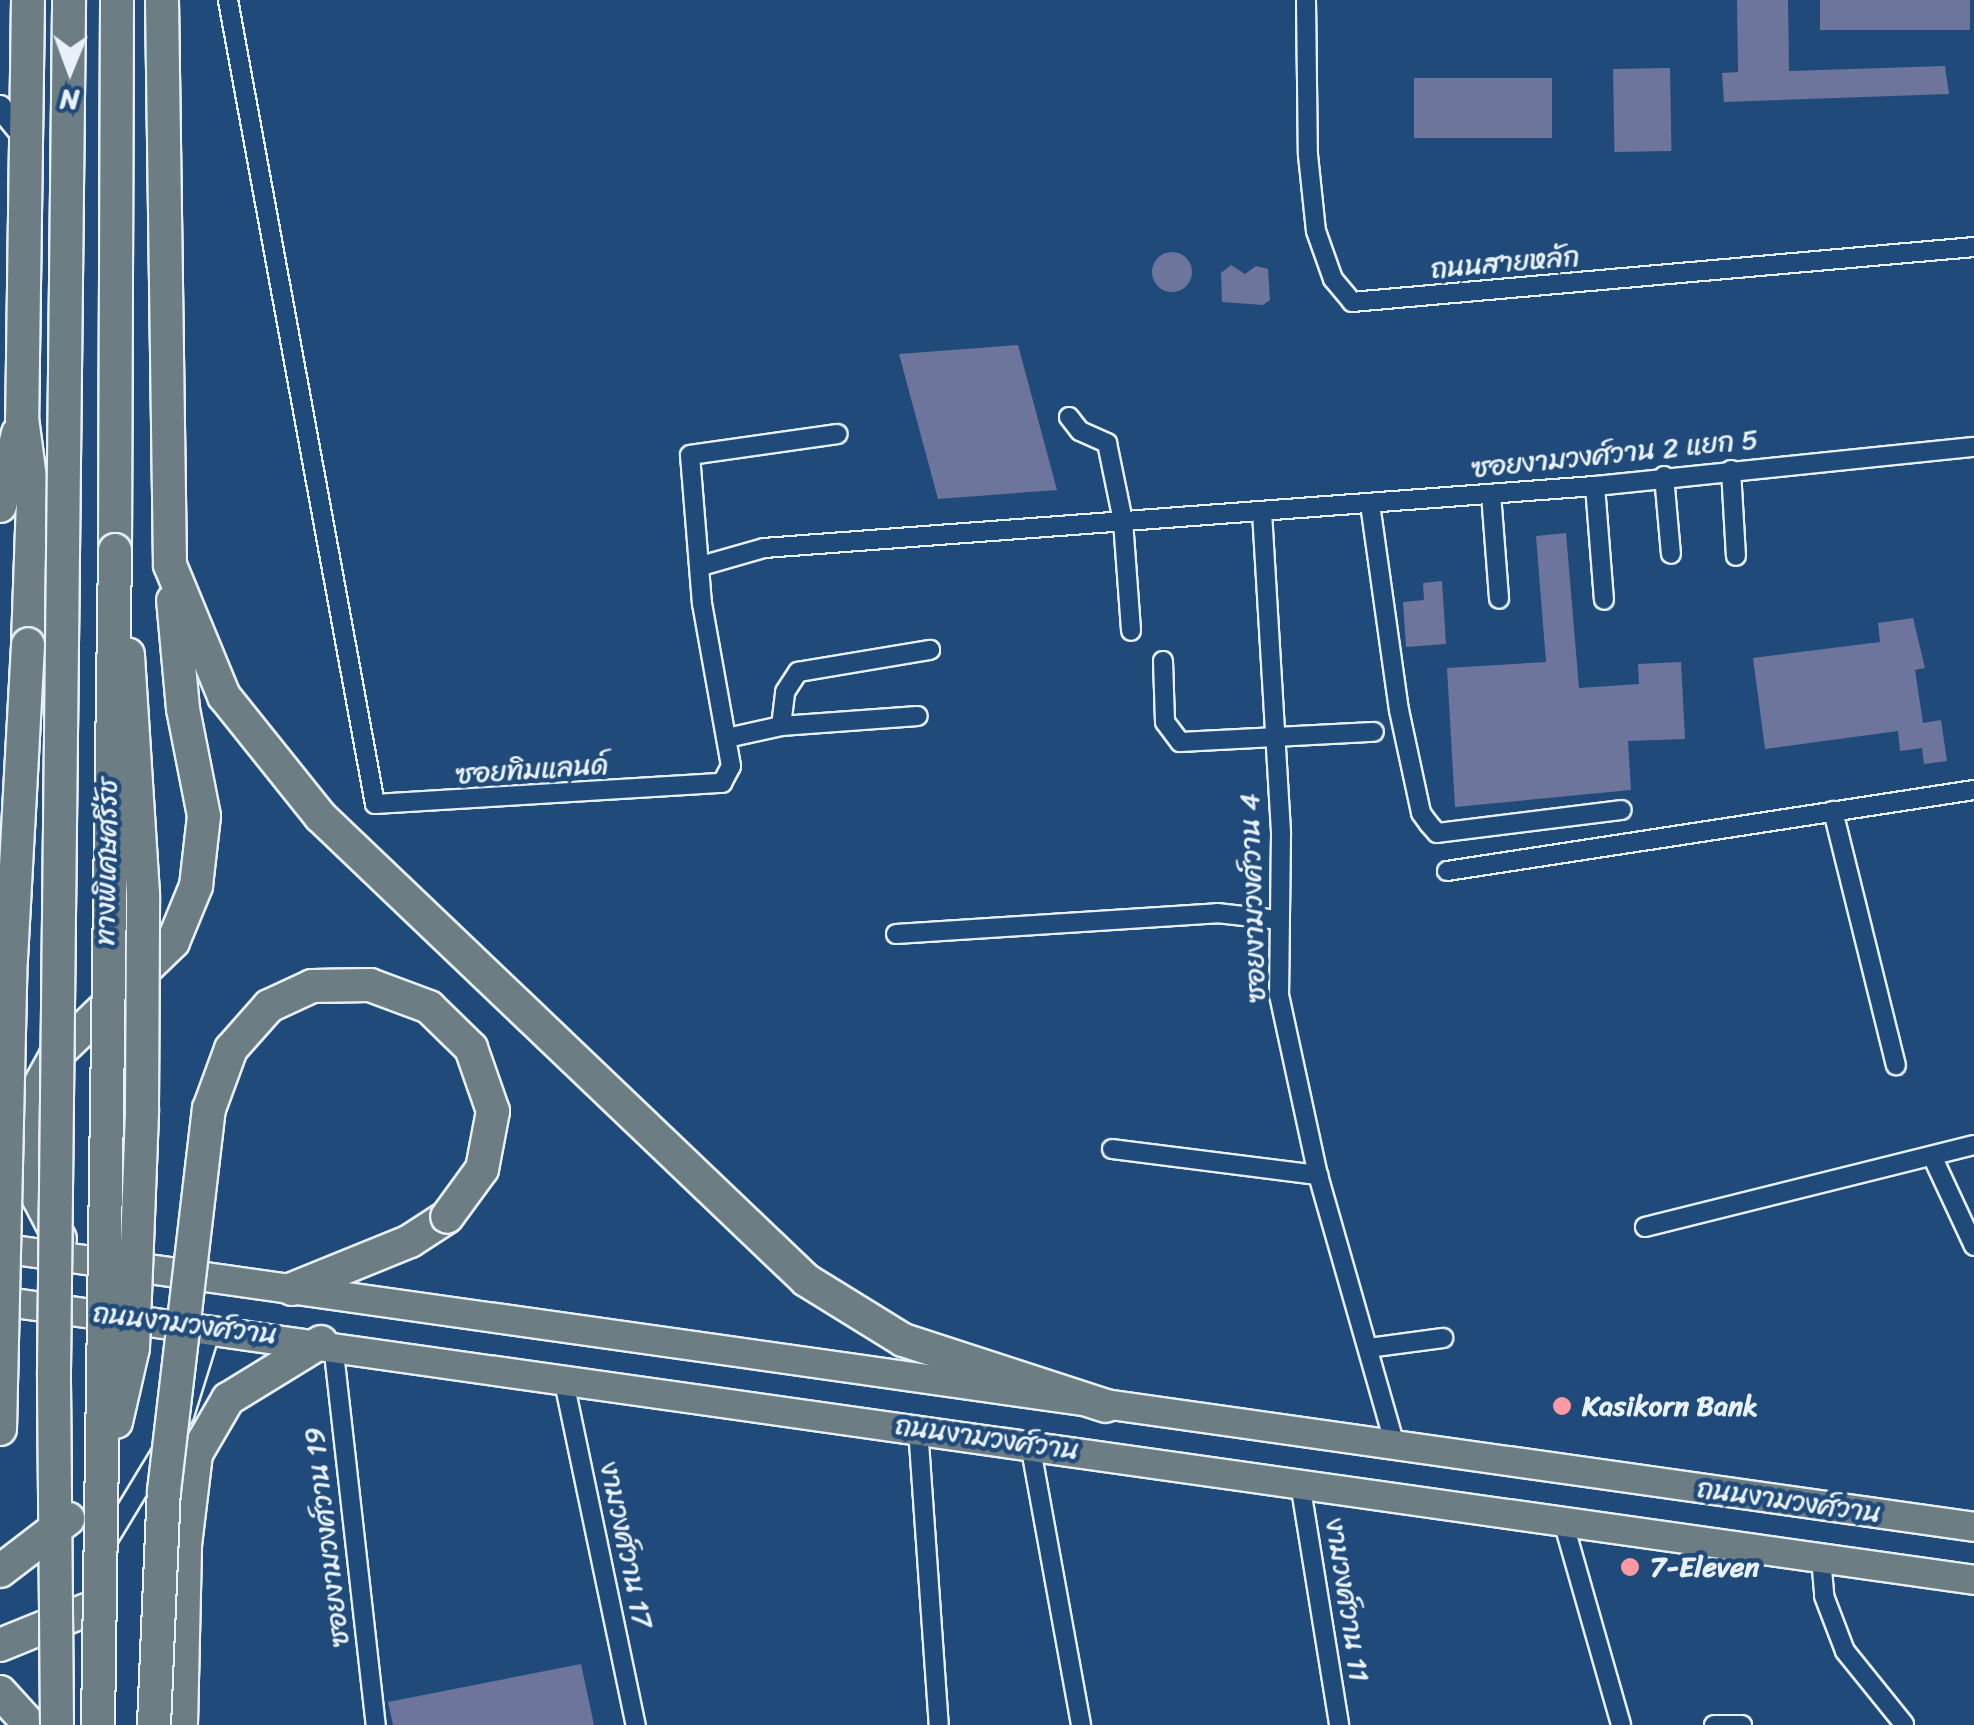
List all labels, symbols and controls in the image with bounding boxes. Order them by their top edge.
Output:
north arrow [20,20,120,120]
text: N [59,76,80,125]
street label: ถนนสายหลัก [1429,240,1581,286]
street label: ซอยงามวงศ์วาน 2 แยก 5 [1470,422,1760,486]
street label: ซอยทิมแลนด์ [455,748,609,792]
street label: ทางพิเศษศรีรัช [89,778,125,946]
street label: ซอยงามวงศ์วาน 4 [1233,793,1273,1003]
street label: ถนนงามวงศ์วาน [91,1296,279,1352]
place label: Kasikorn Bank [1582,1389,1758,1423]
marker: Kasikorn Bank [1551,1395,1573,1417]
street label: ถนนงามวงศ์วาน [893,1408,1081,1468]
street label: ซอยงามวงศ์วาน 19 [297,1425,357,1649]
street label: งามวงศ์วาน 17 [592,1459,660,1631]
street label: ถนนงามวงศ์วาน [1695,1471,1883,1531]
street label: งามวงศ์วาน 11 [1317,1516,1377,1684]
place label: 7-Eleven [1650,1550,1760,1584]
marker: 7-Eleven [1619,1556,1641,1578]

